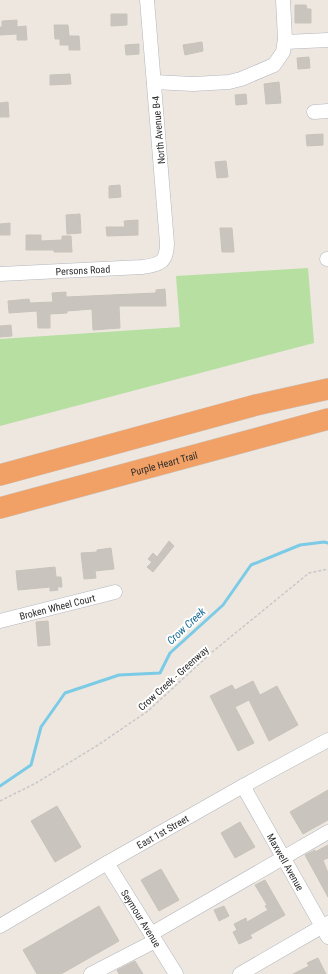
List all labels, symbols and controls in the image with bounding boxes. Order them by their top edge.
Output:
street label: North Avenue B-4 [150,95,167,165]
street label: Persons Road [55,264,111,277]
street label: Purple Heart Trail [130,450,199,478]
street label: Broken Wheel Court [18,592,96,622]
water label: Crow Creek [164,605,208,647]
street label: Crow Creek - Greenway [136,644,211,713]
street label: East 1st Street [135,813,191,851]
street label: Maxwell Avenue [265,832,306,893]
street label: Seymour Avenue [119,888,163,949]

